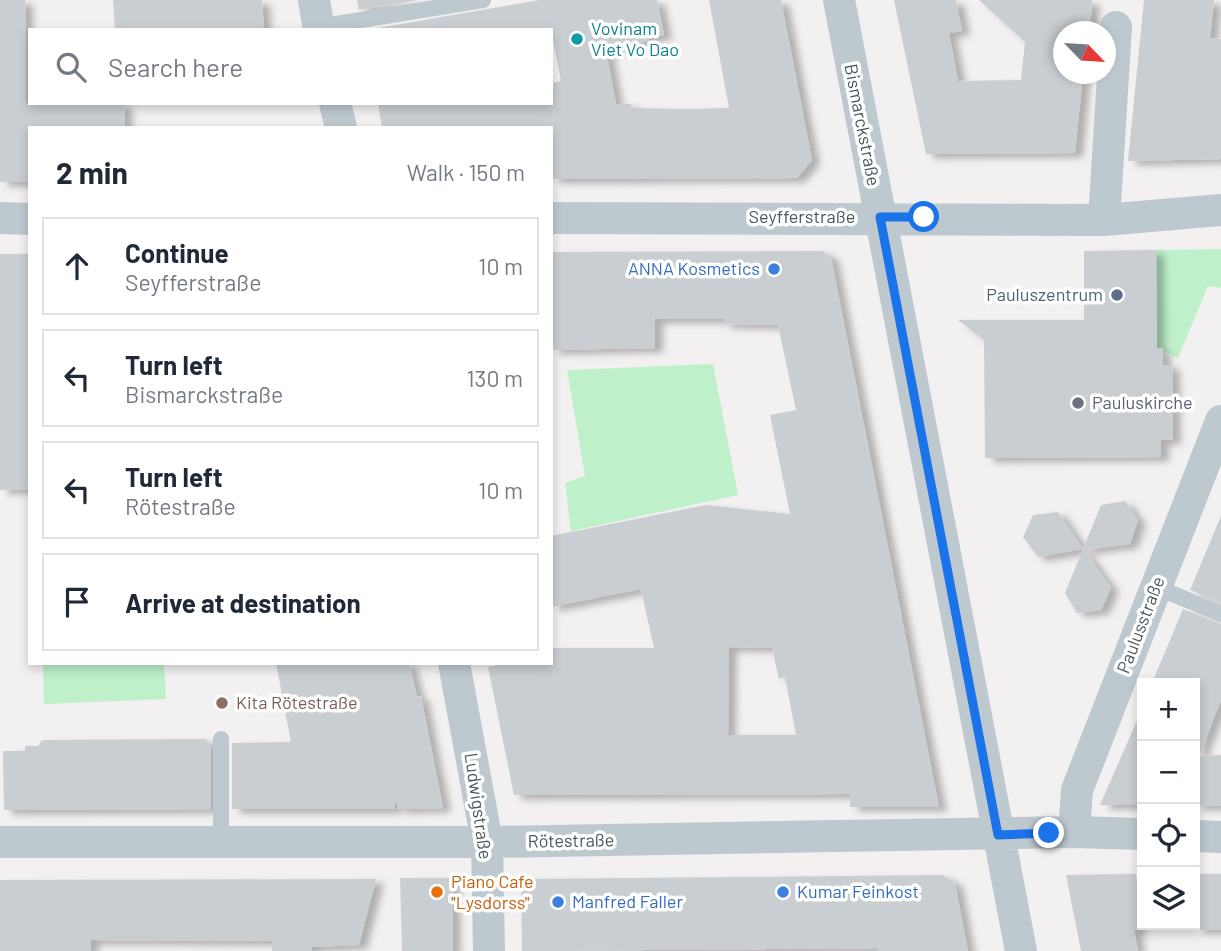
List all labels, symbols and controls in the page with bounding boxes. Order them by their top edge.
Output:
place label: Vovinam Viet Vo Dao [591,17,679,60]
north arrow [1053,21,1116,84]
search box [28,28,553,105]
marker: Vovinam Viet Vo Dao [569,31,585,47]
icon: search [52,48,90,86]
text: Search here [108,51,243,82]
street label: Bismarckstraße [840,62,886,188]
text: 2 min [56,154,128,190]
text: Walk · 150 m [407,158,525,186]
route start [908,201,939,232]
street label: Seyfferstraße [749,205,855,227]
text: Continue [125,237,229,268]
icon: ahead [58,247,96,285]
text: 10 m [478,252,523,280]
place label: ANNA Kosmetics [628,257,760,279]
marker: ANNA Kosmetics [766,261,782,277]
text: Seyfferstraße [125,268,261,296]
place label: Pauluszentrum [986,283,1103,305]
marker: Pauluszentrum [1109,287,1125,303]
text: Turn left [125,349,223,380]
icon: left [58,359,96,397]
text: 130 m [466,364,523,392]
text: Bismarckstraße [125,380,283,408]
place label: Pauluskirche [1092,391,1193,413]
marker: Pauluskirche [1070,395,1086,411]
text: Turn left [125,461,223,492]
icon: left [58,471,96,509]
text: 10 m [478,476,523,504]
text: Rötestraße [125,492,236,520]
street label: Paulusstraße [1111,573,1169,676]
icon: arrive [58,583,96,621]
text: Arrive at destination [125,587,361,618]
map controls [1137,678,1200,930]
button: + [1137,678,1200,741]
place label: Kita Rötestraße [236,691,358,713]
marker: Kita Rötestraße [214,695,230,711]
button: − [1137,741,1200,804]
street label: Ludwigstraße [461,751,497,861]
button: locate [1137,804,1200,867]
route end [1033,817,1064,848]
street label: Rötestraße [527,828,615,852]
button: layers [1137,867,1200,930]
place label: Piano Cafe "Lysdorss" [451,870,534,913]
place label: Kumar Feinkost [797,880,919,902]
marker: Piano Cafe "Lysdorss" [429,884,445,900]
marker: Kumar Feinkost [775,884,791,900]
place label: Manfred Faller [572,890,683,912]
marker: Manfred Faller [550,894,566,910]

